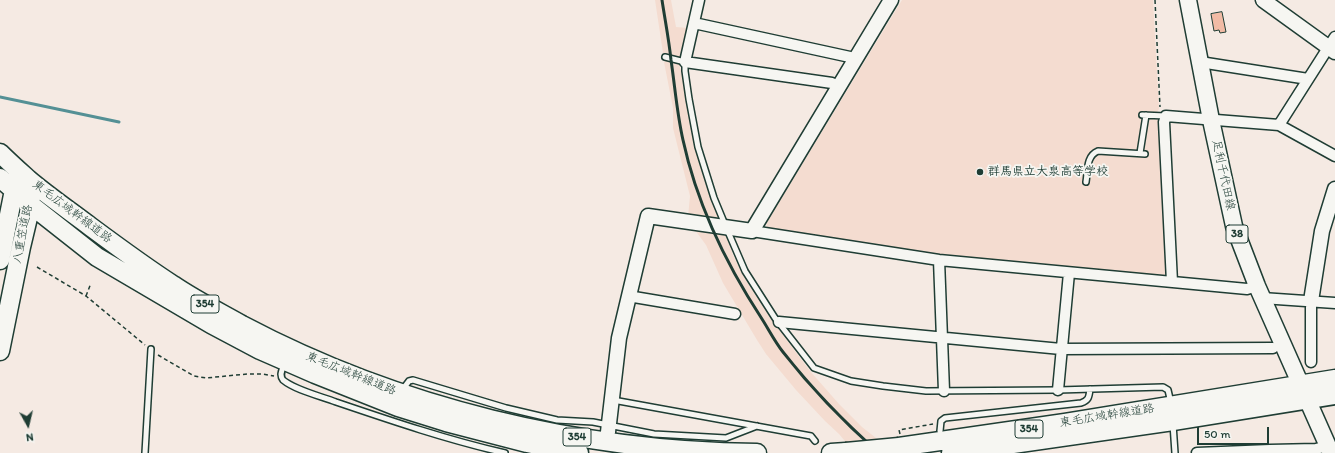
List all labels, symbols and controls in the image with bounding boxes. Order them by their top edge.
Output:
street label: 足利千代田線 [1208,138,1238,212]
place label: 群馬県立大泉高等学校 [988,165,1108,179]
marker: 群馬県立大泉高等学校 [975,167,985,177]
street label: 東毛広域幹線道路 [29,177,115,247]
street label: 八重笠道路 [10,203,36,265]
road number: 38 [1226,225,1248,243]
road number: 354 [191,295,219,313]
street label: 東毛広域幹線道路 [304,349,398,399]
street label: 東毛広域幹線道路 [1058,401,1156,431]
north arrow [8,405,48,445]
scale bar [1199,419,1271,445]
road number: 354 [1015,420,1043,438]
text: 50 m [1204,427,1230,441]
road number: 354 [563,428,591,446]
text: N [25,430,34,444]

